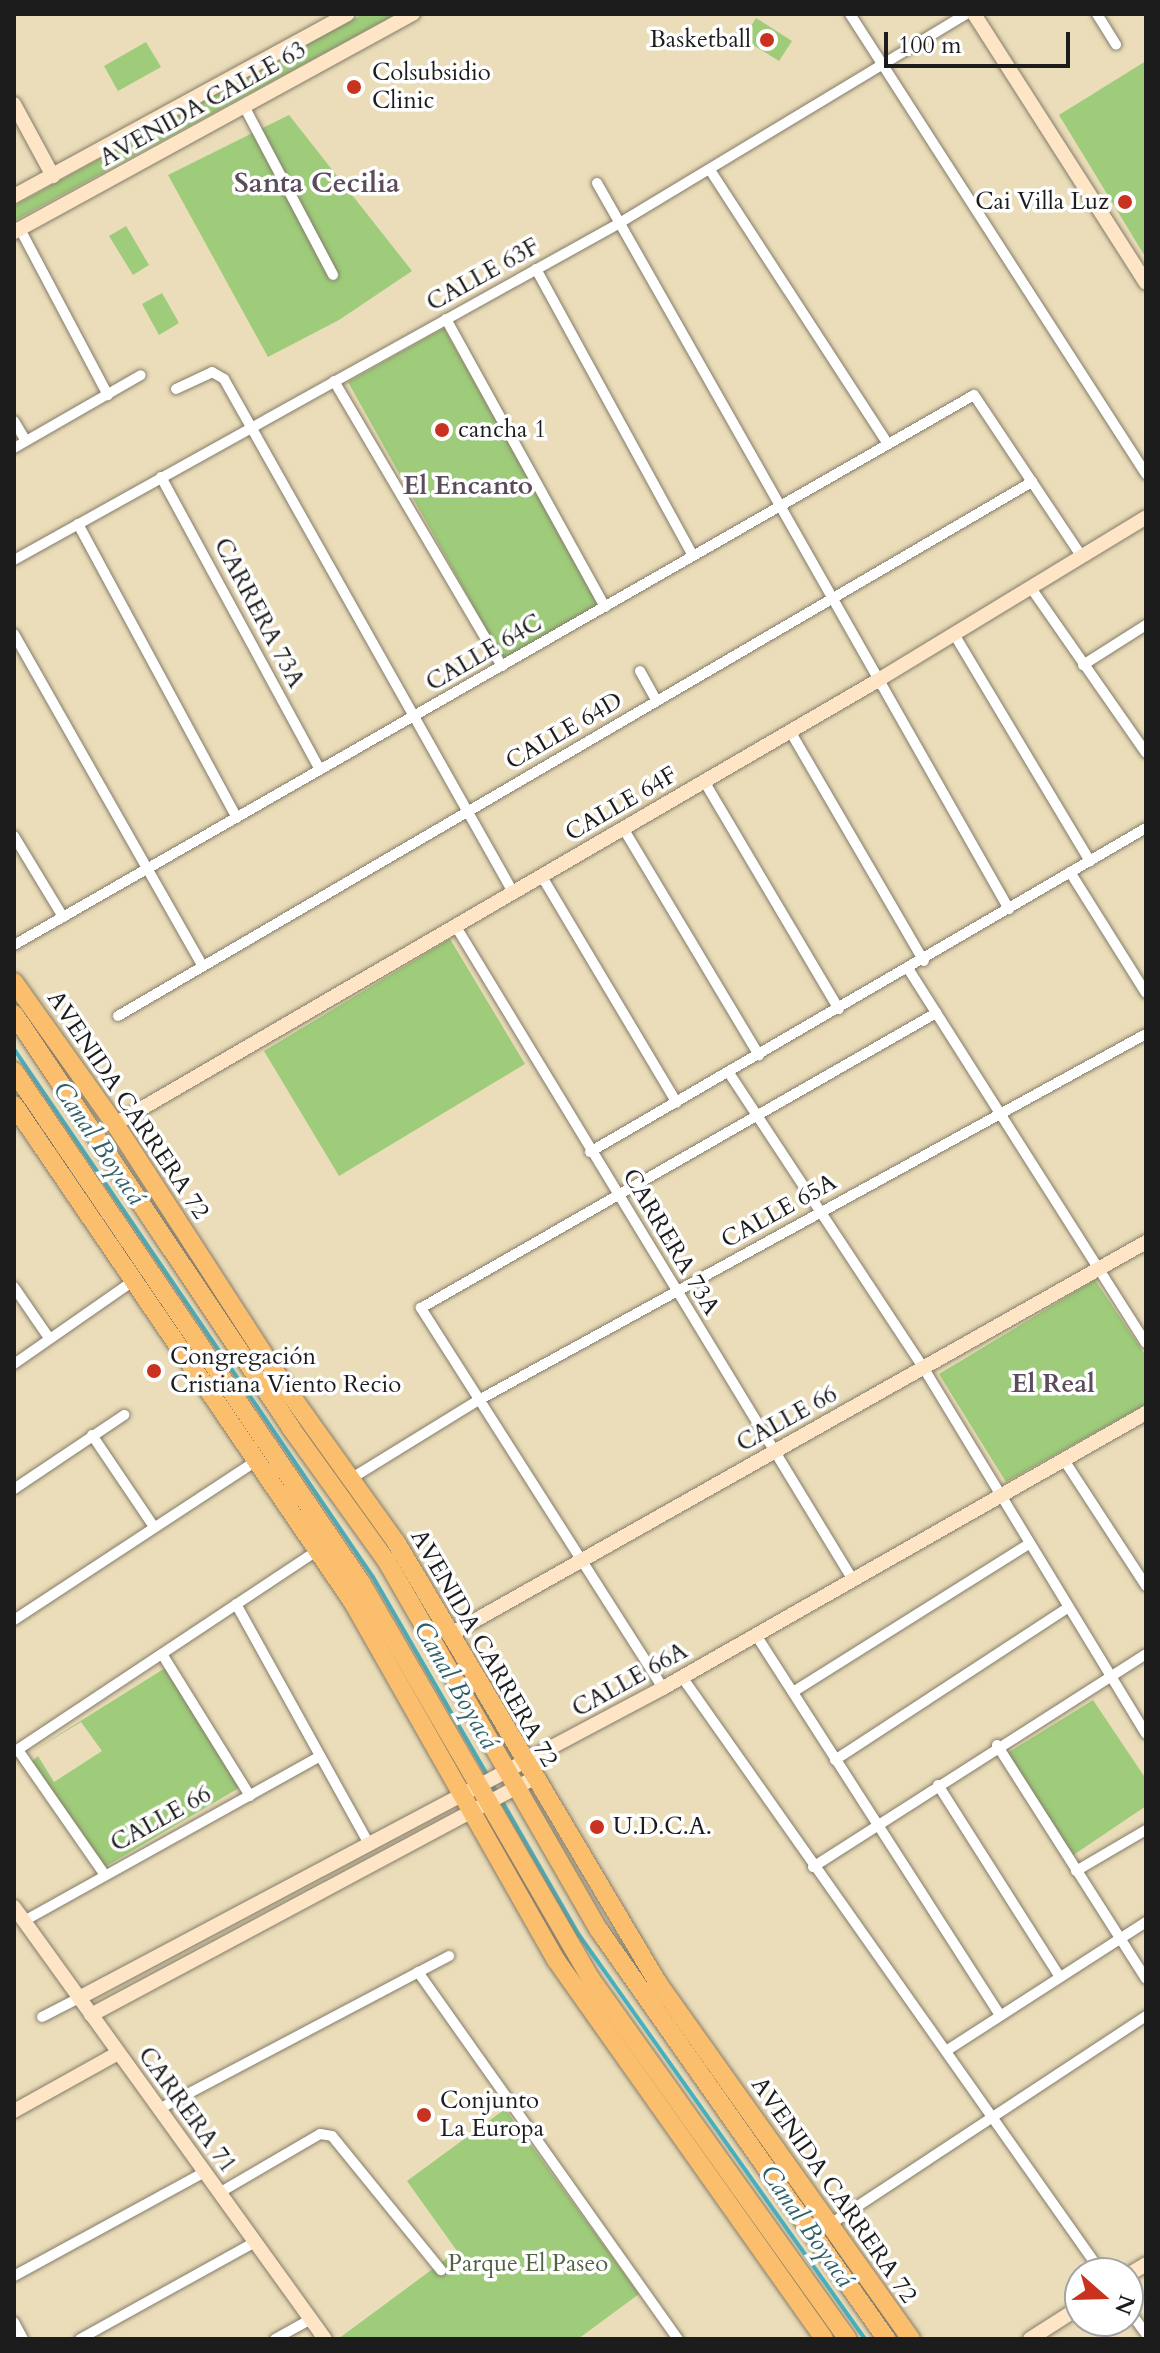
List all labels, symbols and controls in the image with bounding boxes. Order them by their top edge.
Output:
scale bar [888,16,1074,66]
place label: Basketball [650,26,751,54]
text: 100 m [898,29,962,62]
marker: Basketball [758,31,776,49]
street label: AVENIDA CALLE 63 [95,35,311,173]
place label: Colsubsidio Clinic [372,59,491,115]
marker: Colsubsidio Clinic [343,76,365,98]
district label: Santa Cecilia [234,166,400,200]
place label: Cai Villa Luz [975,188,1109,216]
marker: Cai Villa Luz [1116,193,1134,211]
street label: CALLE 63F [422,232,544,318]
place label: cancha 1 [458,416,546,444]
marker: cancha 1 [433,421,451,439]
district label: El Encanto [403,470,533,502]
street label: CARRERA 73A [207,533,311,693]
street label: CALLE 64C [421,608,547,698]
street label: CALLE 64D [501,686,627,776]
street label: CALLE 64F [560,761,682,847]
street label: AVENIDA CARRERA 72 [41,985,215,1225]
water label: Canal Boyacá [46,1075,152,1211]
street label: CARRERA 73A [616,1164,726,1320]
street label: CALLE 65A [716,1168,842,1254]
place label: Congregación Cristiana Viento Recio [170,1343,401,1399]
marker: Congregación Cristiana Viento Recio [145,1362,163,1380]
district label: El Real [1011,1368,1095,1400]
street label: CALLE 66 [732,1380,842,1458]
street label: AVENIDA CARRERA 72 [404,1524,564,1772]
water label: Canal Boyacá [407,1616,505,1754]
street label: CALLE 66A [567,1637,693,1723]
street label: CALLE 66 [106,1780,216,1858]
place label: U.D.C.A. [613,1813,712,1841]
marker: U.D.C.A. [588,1818,606,1836]
street label: CARRERA 71 [132,2042,242,2178]
street label: AVENIDA CARRERA 72 [745,2071,923,2309]
place label: Conjunto La Europa [440,2087,544,2143]
marker: Conjunto La Europa [415,2106,433,2124]
water label: Canal Boyacá [754,2159,860,2293]
park label: Parque El Paseo [448,2250,608,2278]
north arrow [1064,2257,1144,2337]
text: N [1107,2290,1142,2319]

